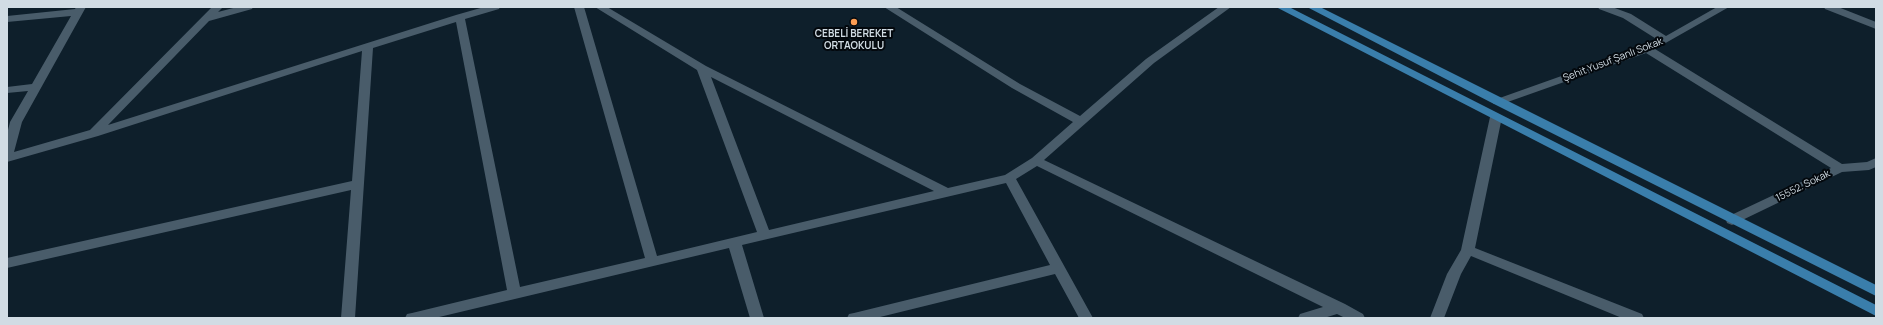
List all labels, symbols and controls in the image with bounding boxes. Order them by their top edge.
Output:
marker: CEBELİ BEREKET ORTAOKULU [849,17,859,27]
place label: CEBELİ BEREKET ORTAOKULU [815,28,893,52]
street label: Şehit Yusuf Şanlı Sokak [1561,35,1665,85]
street label: 15552. Sokak [1774,168,1832,204]

